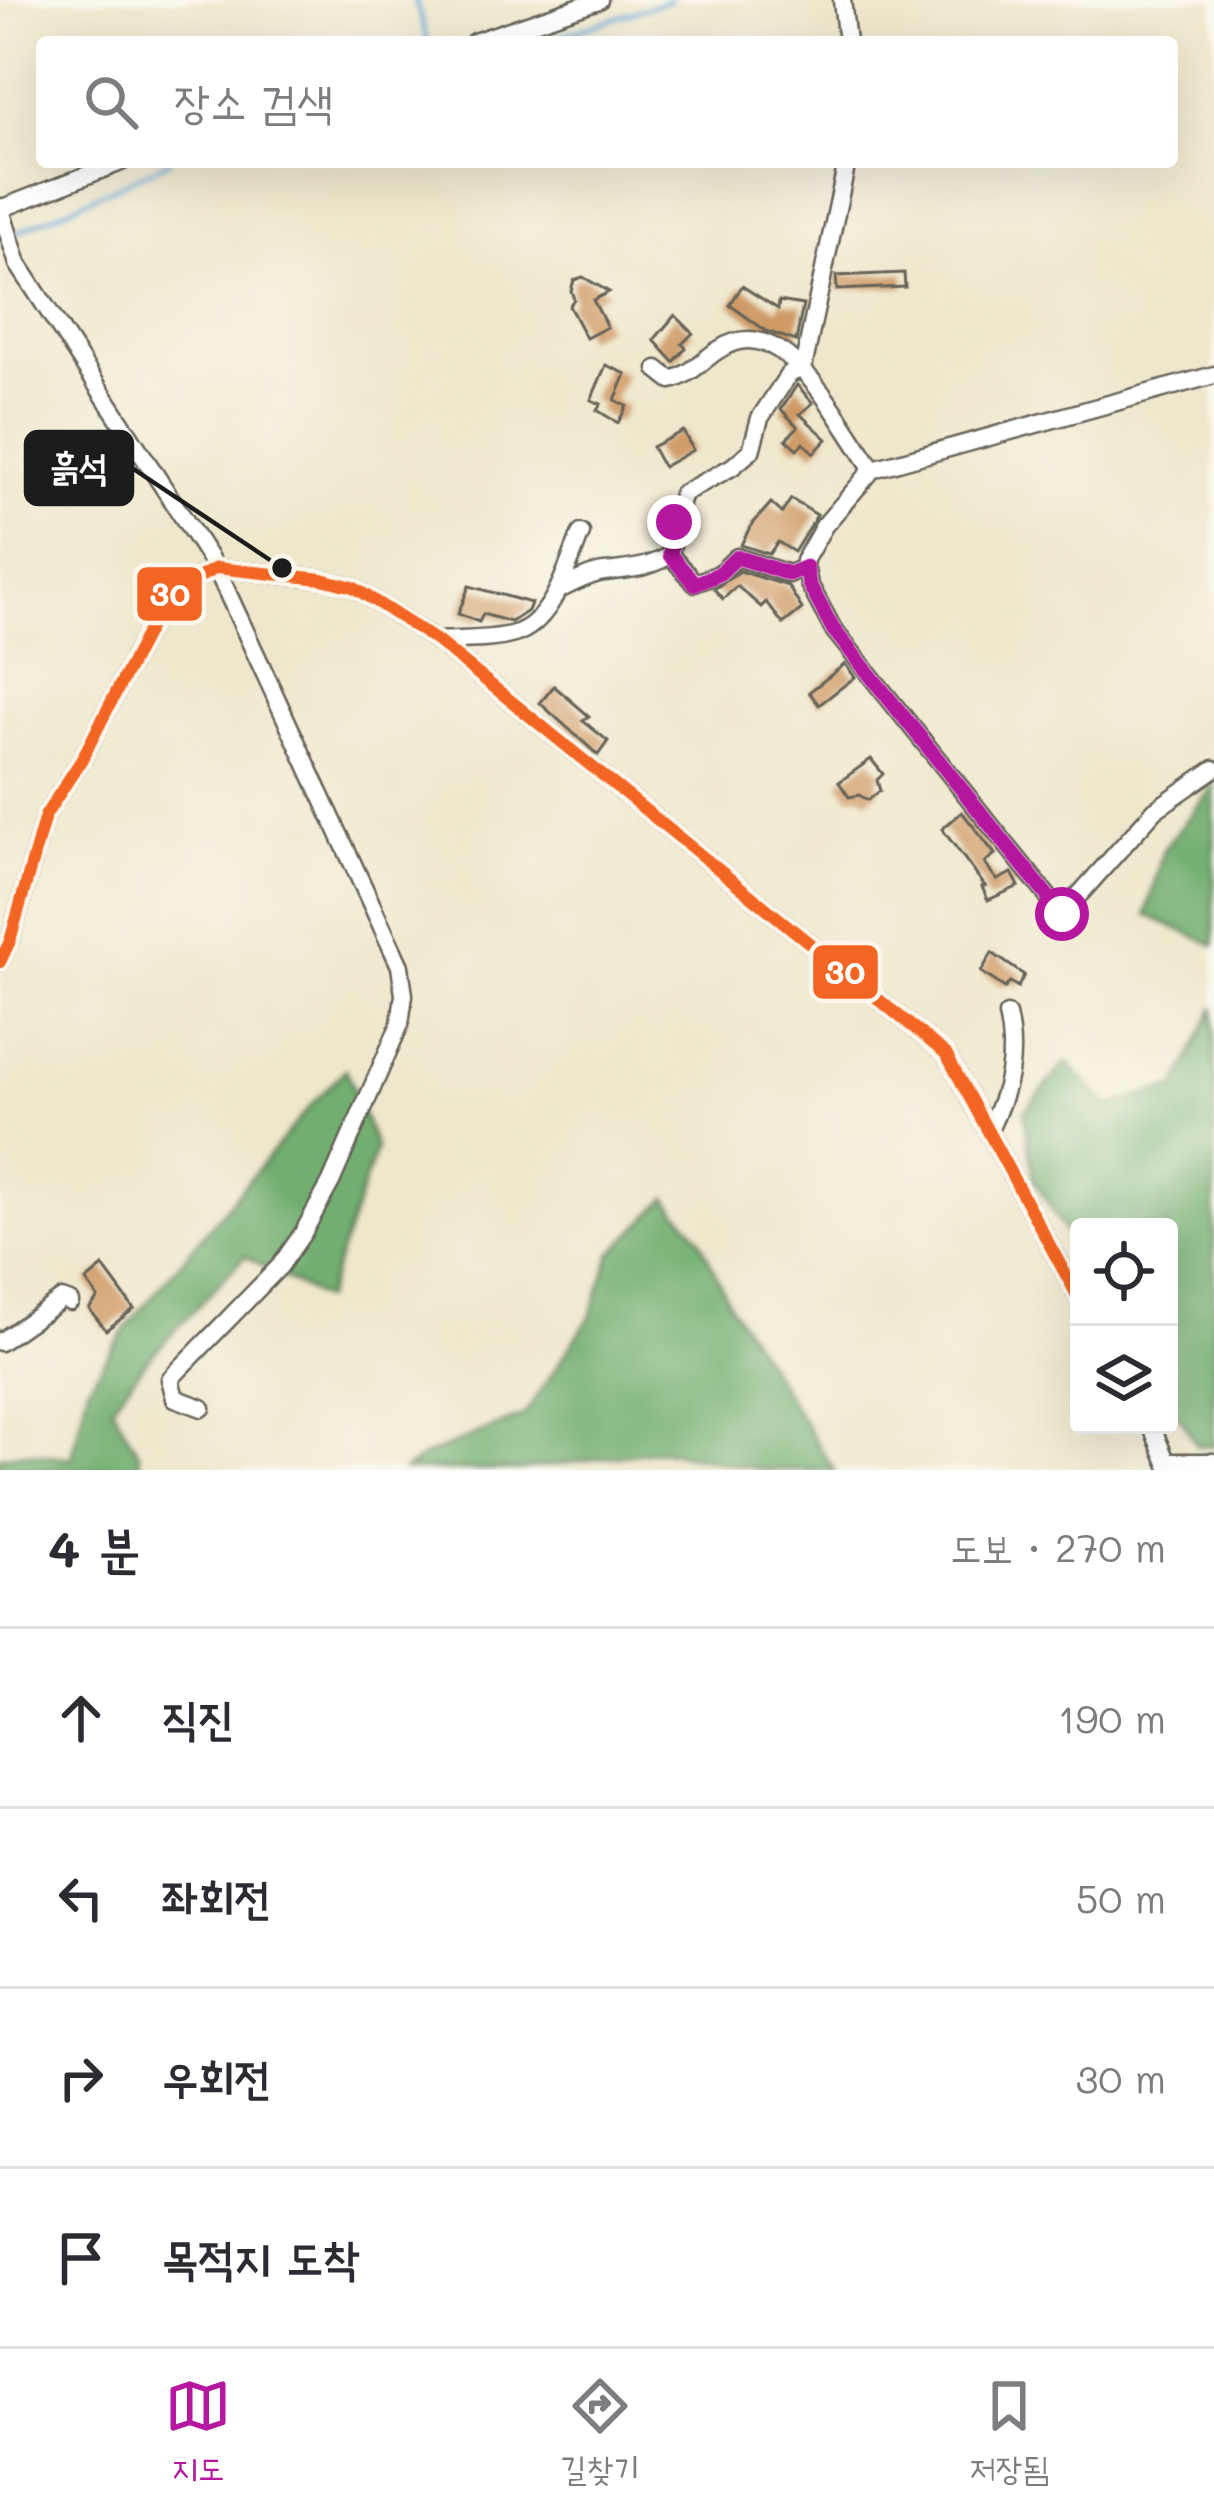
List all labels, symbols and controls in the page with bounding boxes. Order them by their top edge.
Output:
search box [36,36,1178,168]
icon: search [78,69,144,135]
text: 장소 검색 [174,71,333,129]
callout: 흙석 [26,432,132,504]
text: 흙석 [50,442,108,489]
route end [647,495,701,549]
line badge: 30 [135,565,204,623]
text: 30 [149,571,191,614]
route start [1035,887,1089,941]
line badge: 30 [811,943,880,1001]
text: 30 [824,949,866,992]
map controls [1070,1218,1178,1434]
button: locate [1070,1218,1178,1326]
button: layers [1070,1326,1178,1434]
text: 4 분 [48,1513,140,1580]
text: 도보 · 270 m [950,1521,1166,1572]
icon: ahead [48,1685,114,1751]
text: 직진 [162,1687,234,1745]
text: 190 m [1058,1692,1166,1743]
icon: left [48,1865,114,1931]
text: 좌회전 [162,1867,271,1925]
text: 50 m [1076,1872,1166,1923]
icon: right [48,2045,114,2111]
text: 우회전 [162,2047,271,2105]
text: 30 m [1076,2052,1166,2103]
icon: arrive [48,2225,114,2291]
text: 목적지 도착 [162,2227,359,2285]
tab: 지도 [165,2373,231,2491]
tab: 길찾기 [560,2373,640,2491]
tab: 저장됨 [970,2373,1049,2491]

